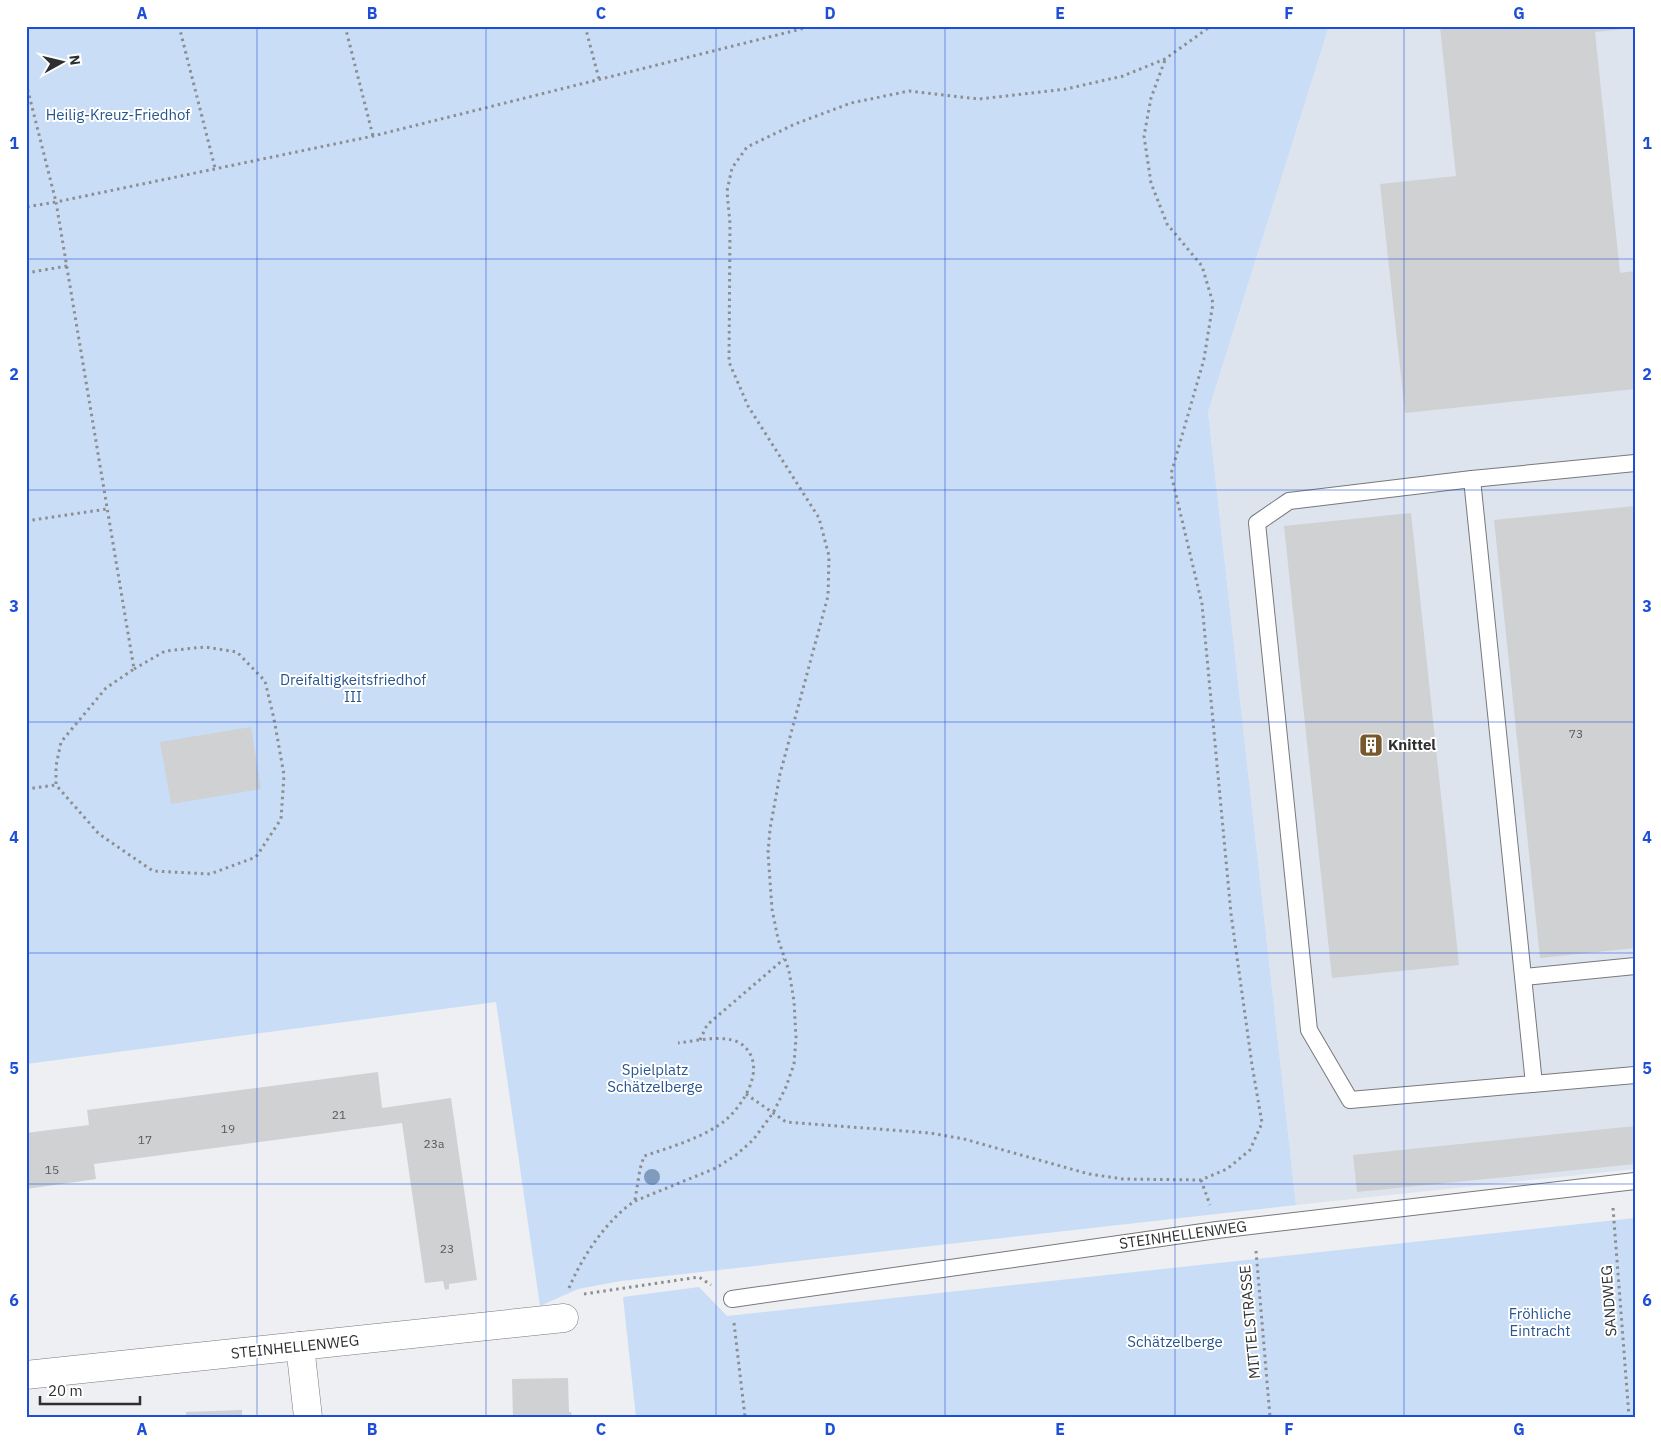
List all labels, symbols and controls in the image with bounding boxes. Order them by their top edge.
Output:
text: A [137,3,148,23]
text: B [367,3,378,23]
text: C [596,3,606,23]
text: D [824,3,836,23]
text: E [1055,3,1065,23]
text: F [1284,3,1294,23]
text: G [1513,3,1525,23]
north arrow [38,38,88,88]
text: N [65,54,84,66]
park label: Heilig-Kreuz-Friedhof [46,105,190,124]
text: 1 [9,133,19,153]
text: 1 [1642,133,1652,153]
text: 2 [9,364,19,384]
text: 2 [1642,364,1652,384]
text: 3 [9,596,19,616]
text: 3 [1642,596,1652,616]
park label: Dreifaltigkeitsfriedhof III [280,670,426,706]
house number: 73 [1569,726,1583,741]
building icon: Knittel [1358,732,1384,758]
place label: Knittel [1388,735,1436,754]
text: 4 [9,827,19,847]
text: 4 [1642,827,1652,847]
text: 5 [9,1058,19,1078]
text: 5 [1642,1058,1652,1078]
park label: Spielplatz Schätzelberge [607,1060,703,1096]
house number: 21 [332,1107,346,1122]
house number: 19 [221,1121,235,1136]
house number: 17 [138,1132,152,1147]
house number: 23a [424,1136,445,1151]
house number: 15 [45,1162,59,1177]
street label: STEINHELLENWEG [1118,1216,1248,1253]
house number: 23 [440,1241,454,1256]
street label: MITTELSTRASSE [1235,1264,1264,1380]
street label: SANDWEG [1597,1265,1620,1337]
text: 6 [9,1290,19,1310]
text: 6 [1642,1290,1652,1310]
park label: Fröhliche Eintracht [1509,1304,1571,1340]
street label: STEINHELLENWEG [230,1330,360,1363]
park label: Schätzelberge [1127,1332,1223,1351]
scale bar [40,1373,140,1405]
text: 20 m [48,1381,83,1400]
text: A [137,1419,148,1439]
text: B [367,1419,378,1439]
text: C [596,1419,606,1439]
text: D [824,1419,836,1439]
text: E [1055,1419,1065,1439]
text: F [1284,1419,1294,1439]
text: G [1513,1419,1525,1439]

